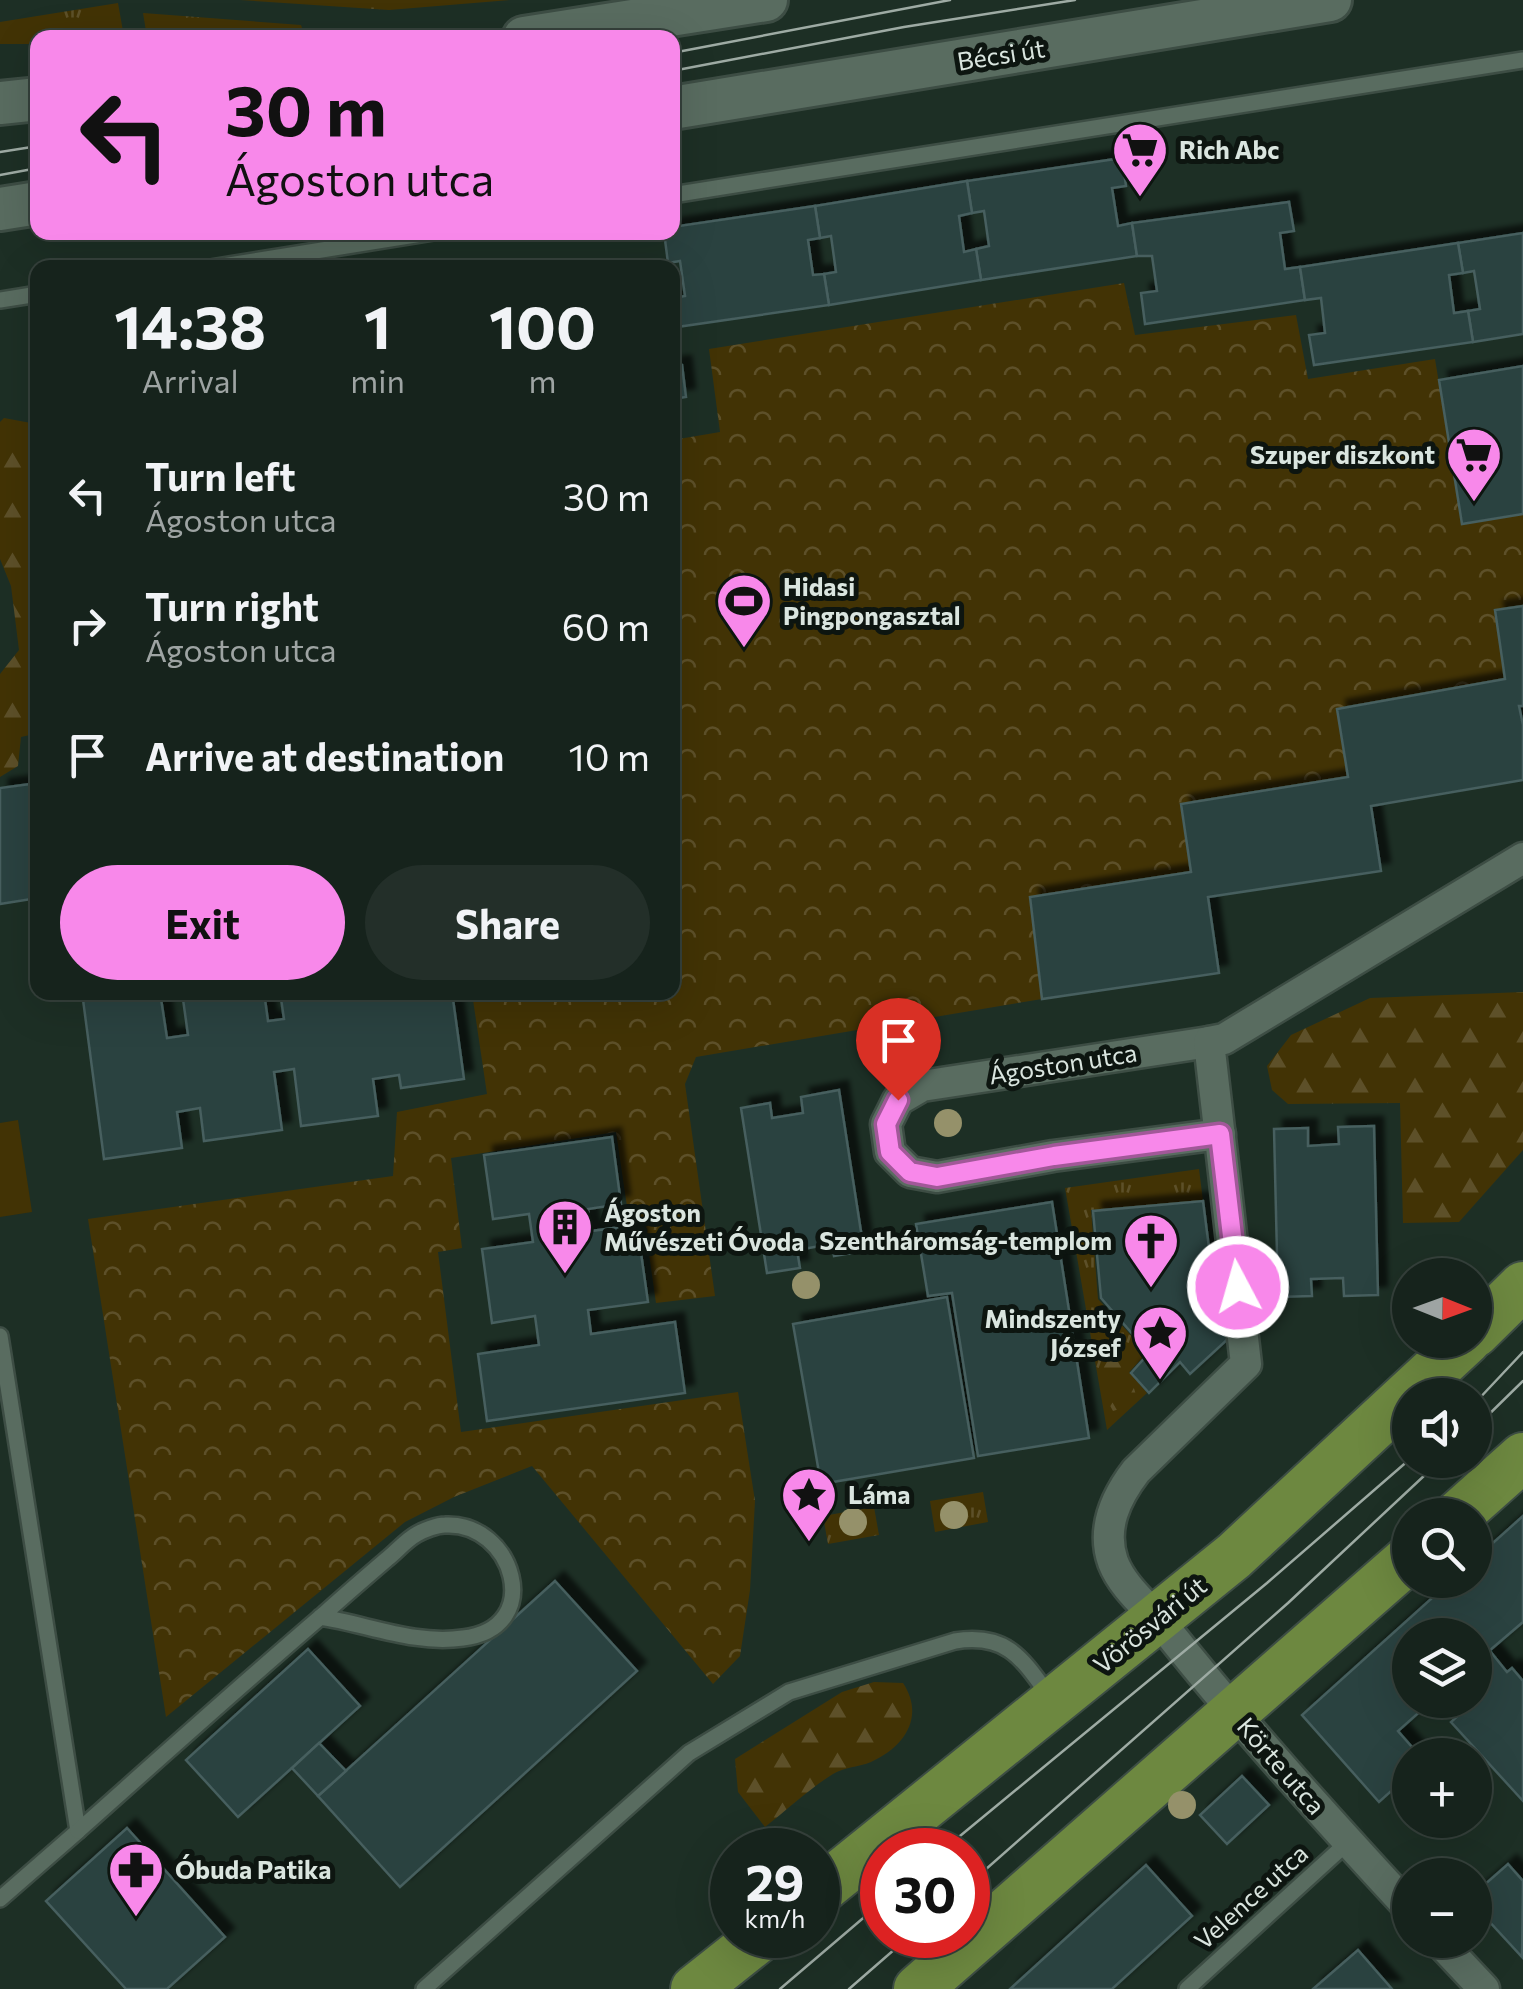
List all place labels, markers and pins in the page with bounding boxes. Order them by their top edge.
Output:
supermarket icon: Rich Abc [1110,120,1170,199]
place label: Rich Abc [1179,134,1279,164]
supermarket icon: Szuper diszkont [1444,425,1504,504]
place label: Szuper diszkont [1250,439,1435,469]
sports icon: Hidasi Pingpongasztal [714,571,774,650]
place label: Hidasi Pingpongasztal [783,571,961,630]
pin [856,998,941,1101]
building icon: Ágoston Művészeti Óvoda [535,1197,595,1276]
place label: Ágoston Művészeti Óvoda [604,1197,804,1256]
church icon: Szentháromság-templom [1121,1211,1181,1290]
place label: Szentháromság-templom [819,1225,1112,1255]
place label: Mindszenty József [984,1303,1122,1362]
place icon: Mindszenty József [1130,1303,1190,1382]
place icon: Láma [779,1465,839,1544]
place label: Láma [848,1479,911,1509]
pharmacy icon: Óbuda Patika [106,1840,166,1919]
place label: Óbuda Patika [175,1854,331,1884]

